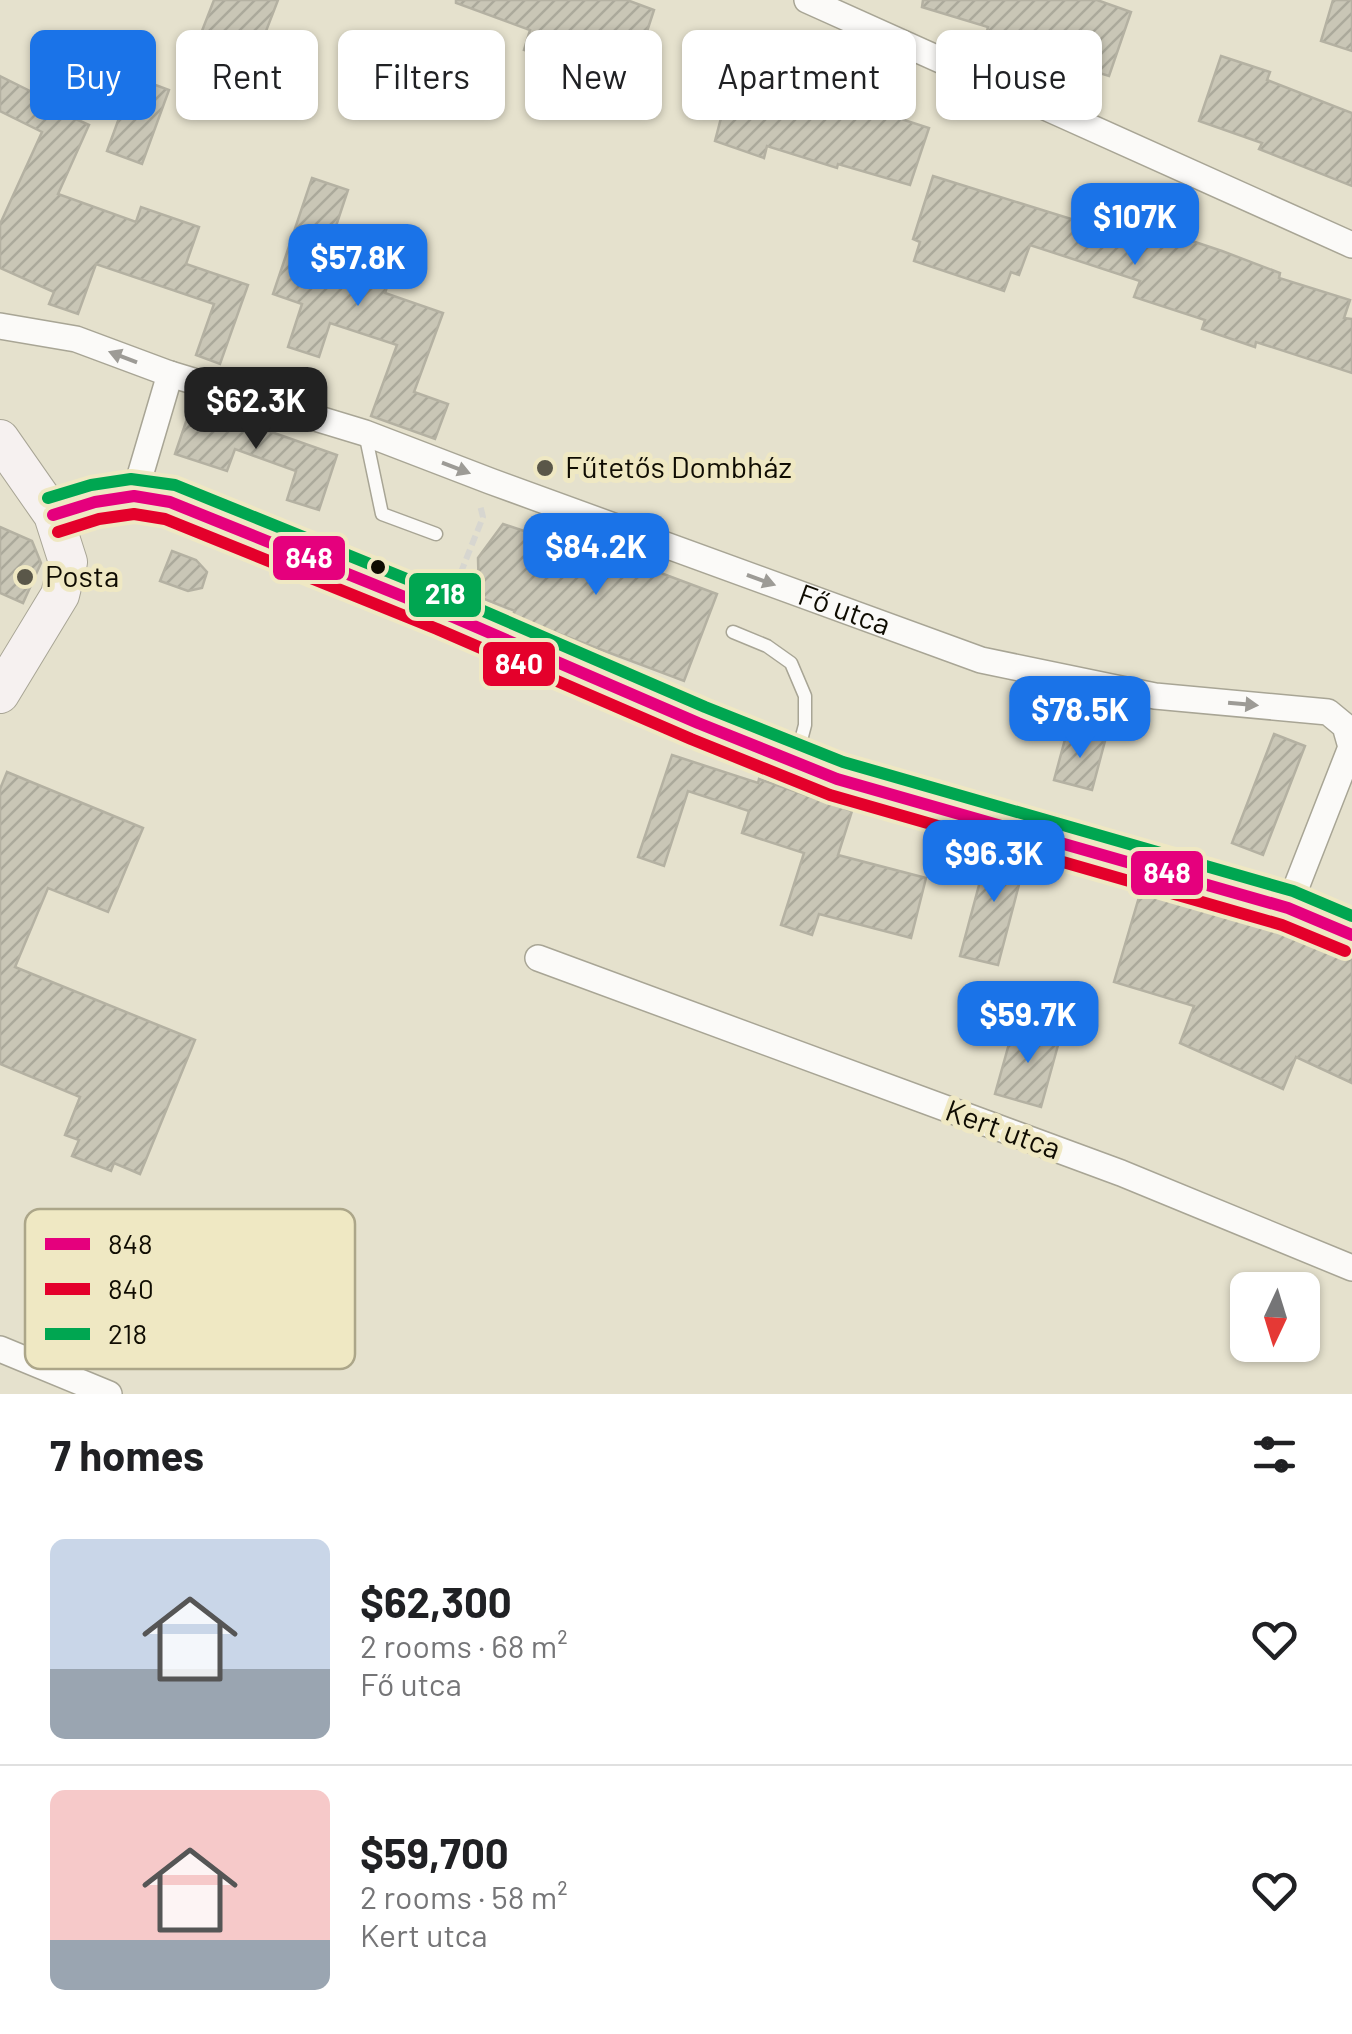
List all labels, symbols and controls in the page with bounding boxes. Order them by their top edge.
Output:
chip: Buy [30,30,156,120]
chip: Rent [176,30,318,120]
chip: Filters [338,30,505,120]
chip: New [525,30,662,120]
chip: Apartment [682,30,916,120]
chip: House [936,30,1102,120]
pin: $107K [1065,183,1205,268]
text: $107K [1093,196,1177,234]
pin: $57.8K [277,224,439,309]
text: $57.8K [310,237,406,275]
one-way arrow [107,349,137,364]
pin: $62.3K [175,367,337,452]
text: $62.3K [206,380,306,418]
place label: Fűtetős Dombház [565,448,792,484]
marker: Fűtetős Dombház [534,457,556,479]
one-way arrow [441,461,471,477]
pin: $84.2K [515,513,677,598]
text: $84.2K [545,526,647,564]
line badge: 848 [271,534,347,582]
text: 848 [285,540,333,574]
place label: Posta [45,557,119,593]
unlabelled marker [368,557,388,577]
marker: Posta [14,566,36,588]
line badge: 218 [407,571,483,619]
one-way arrow [746,573,776,588]
street label: Fő utca [794,575,896,641]
text: 218 [425,576,465,610]
line badge: 840 [481,640,557,688]
text: 840 [495,646,543,680]
pin: $78.5K [999,676,1161,761]
text: $78.5K [1031,689,1129,727]
one-way arrow [1227,696,1259,712]
pin: $96.3K [913,820,1075,905]
text: $96.3K [945,833,1043,871]
line badge: 848 [1129,849,1205,897]
text: 848 [1143,855,1191,889]
pin: $59.7K [947,981,1109,1066]
text: $59.7K [979,994,1077,1032]
street label: Kert utca [941,1091,1066,1165]
legend [25,1209,355,1369]
text: 848 [108,1226,153,1260]
text: 840 [108,1271,154,1305]
north arrow [1230,1272,1320,1362]
map controls [1230,1272,1320,1362]
text: 218 [108,1316,147,1350]
icon: filters [1247,1427,1302,1482]
text: 7 homes [50,1429,204,1479]
text: $62,300 [360,1576,512,1626]
icon: home [130,1579,250,1699]
icon: heart [1247,1612,1302,1667]
text: 2 rooms · 68 m² [360,1626,568,1664]
text: Fő utca [360,1664,462,1702]
text: $59,700 [360,1827,509,1877]
icon: home [130,1830,250,1950]
icon: heart [1247,1863,1302,1918]
text: 2 rooms · 58 m² [360,1877,568,1915]
text: Kert utca [360,1915,488,1953]

